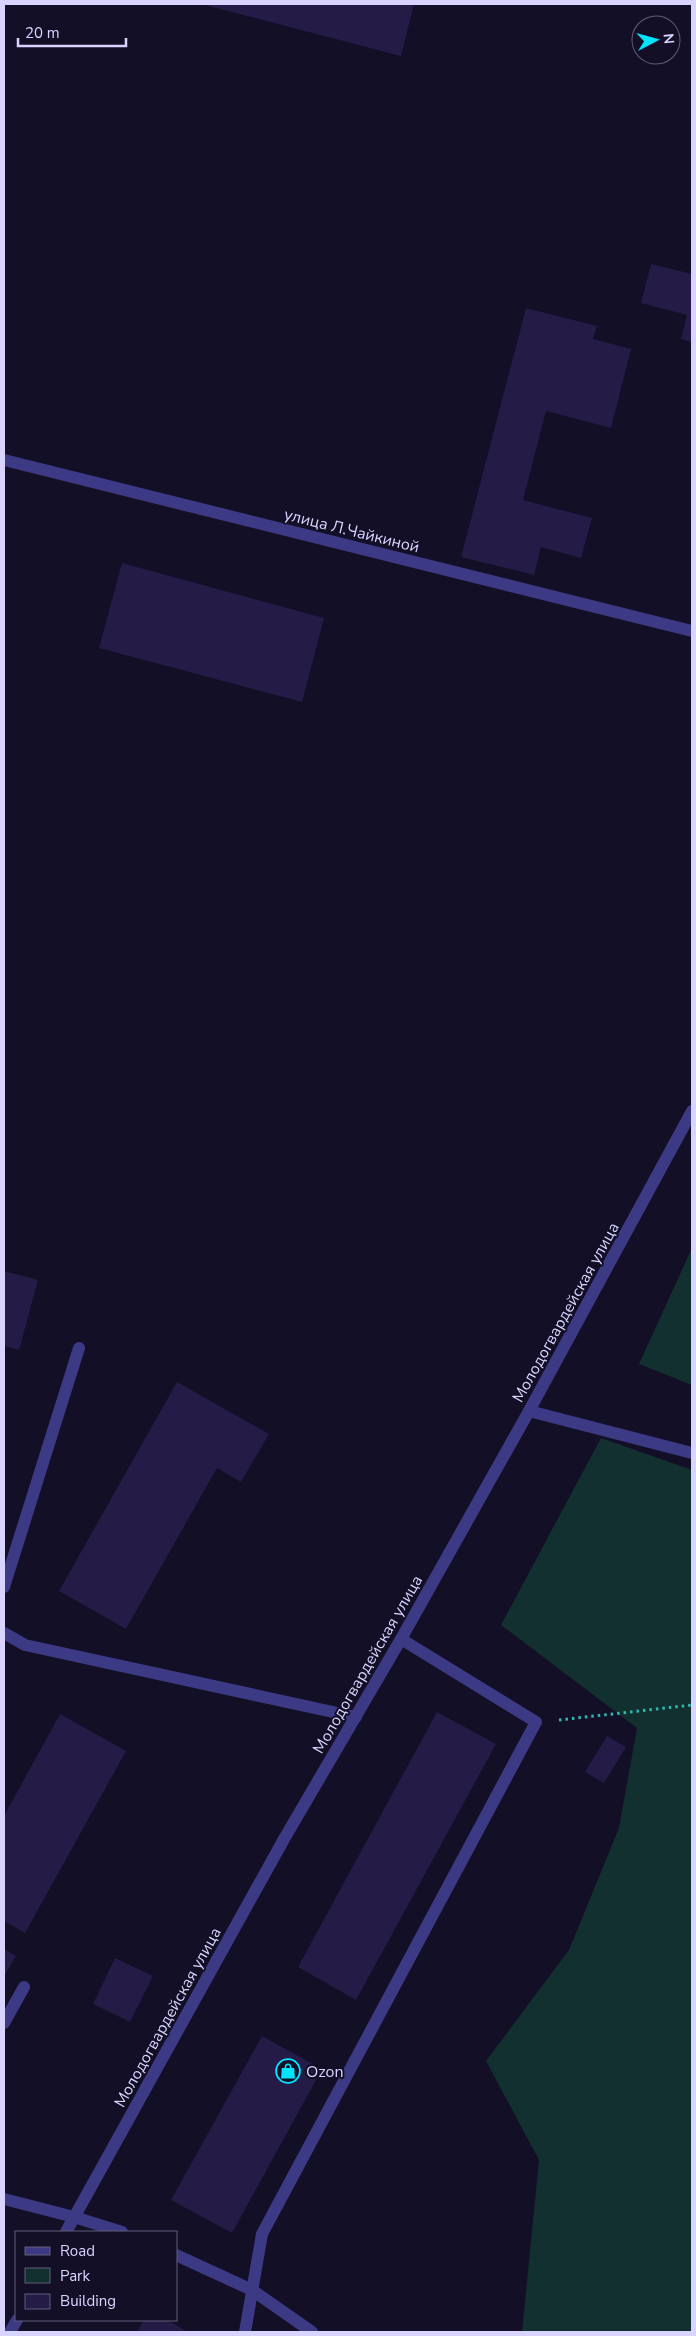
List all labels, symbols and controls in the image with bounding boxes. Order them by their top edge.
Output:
scale bar [18,15,125,47]
north arrow [631,15,681,65]
text: 20 m [25,23,60,43]
text: N [658,32,678,45]
street label: улица Л.Чайкиной [282,504,422,558]
street label: Молодогвардейская улица [507,1219,625,1406]
street label: Молодогвардейская улица [308,1571,428,1758]
street label: Молодогвардейская улица [109,1924,227,2111]
shop icon: Ozon [275,2058,301,2084]
place label: Ozon [306,2061,344,2083]
legend [15,2231,178,2321]
text: Road [60,2241,95,2261]
text: Park [60,2266,90,2286]
text: Building [60,2291,116,2311]

